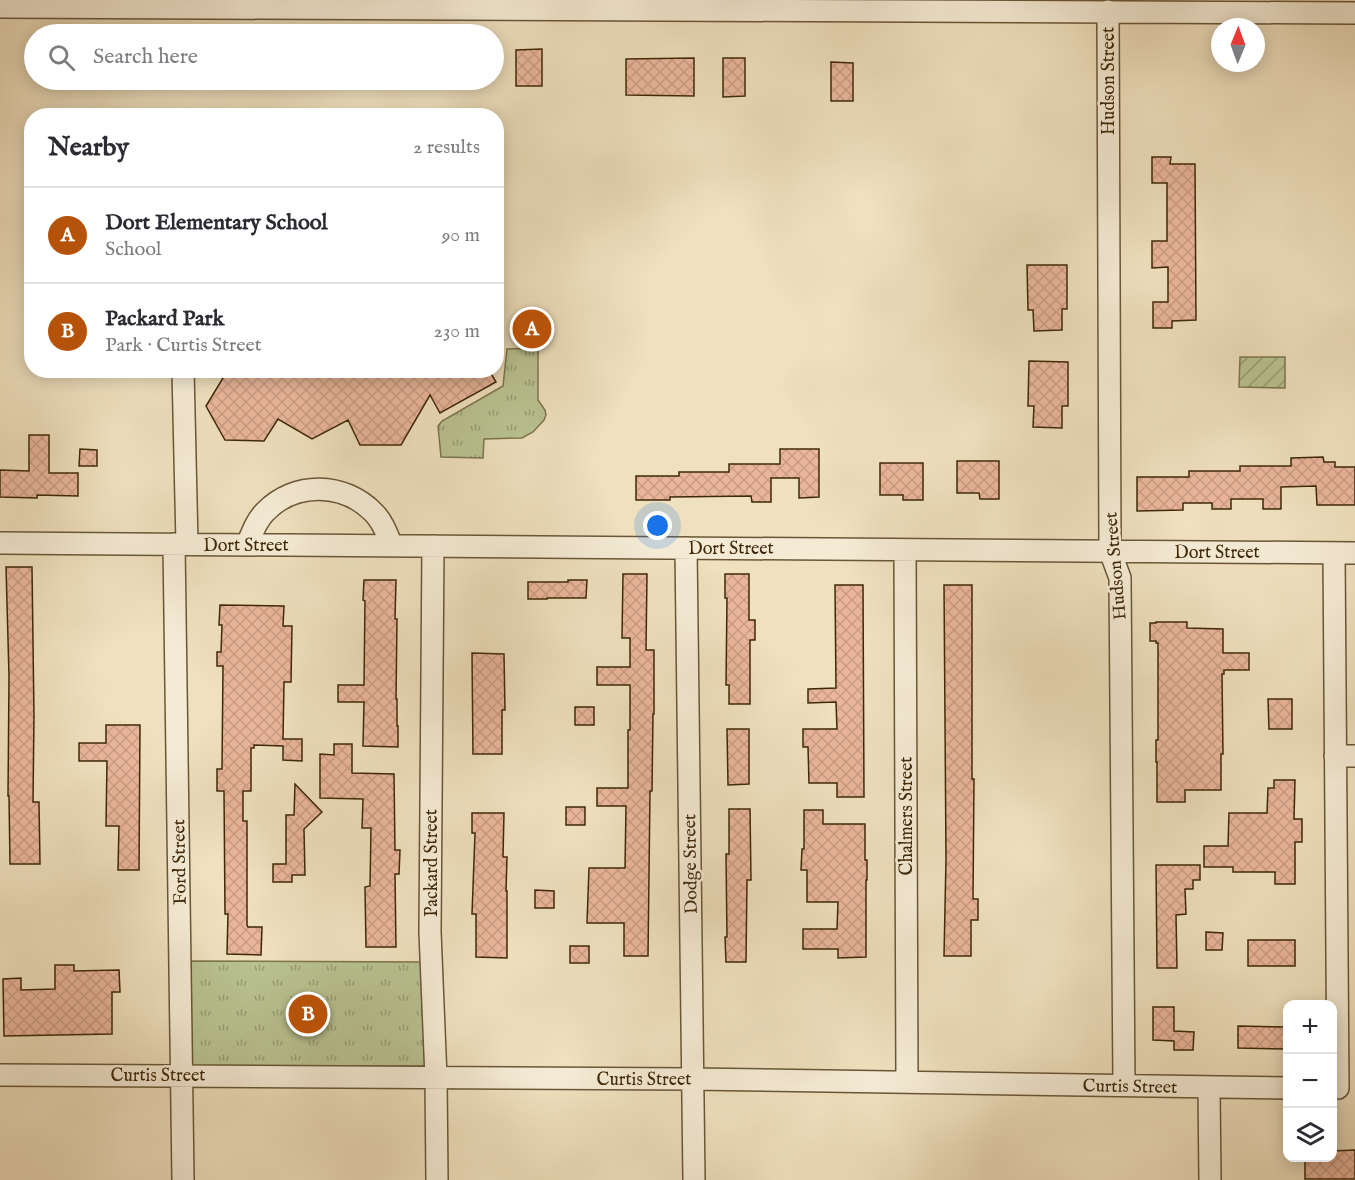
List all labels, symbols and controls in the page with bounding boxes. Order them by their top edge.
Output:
north arrow [1211,18,1265,72]
search box [24,24,504,90]
street label: Hudson Street [1098,27,1121,135]
icon: search [45,41,78,74]
text: Search here [93,43,198,71]
text: Nearby [48,131,129,164]
text: 2 results [413,135,480,160]
text: Dort Elementary School [105,209,328,237]
text: A [61,223,74,248]
text: 90 m [442,223,480,248]
text: School [105,237,161,262]
text: Packard Park [105,305,224,333]
pin: A [512,306,552,352]
text: B [61,319,74,344]
text: 230 m [434,319,480,344]
text: Park · Curtis Street [105,333,262,358]
your location [643,511,672,540]
street label: Hudson Street [1100,511,1133,621]
street label: Dort Street [203,535,289,558]
street label: Dort Street [688,538,774,561]
street label: Dort Street [1174,542,1260,565]
street label: Chalmers Street [896,757,919,875]
street label: Packard Street [421,809,444,917]
street label: Dodge Street [679,814,704,914]
street label: Ford Street [168,819,193,905]
pin: B [288,992,328,1036]
map controls [1283,1000,1337,1162]
button: + [1283,1000,1337,1054]
button: − [1283,1054,1337,1108]
street label: Curtis Street [111,1065,205,1088]
street label: Curtis Street [597,1069,691,1092]
street label: Curtis Street [1082,1075,1178,1100]
button: layers [1283,1108,1337,1162]

